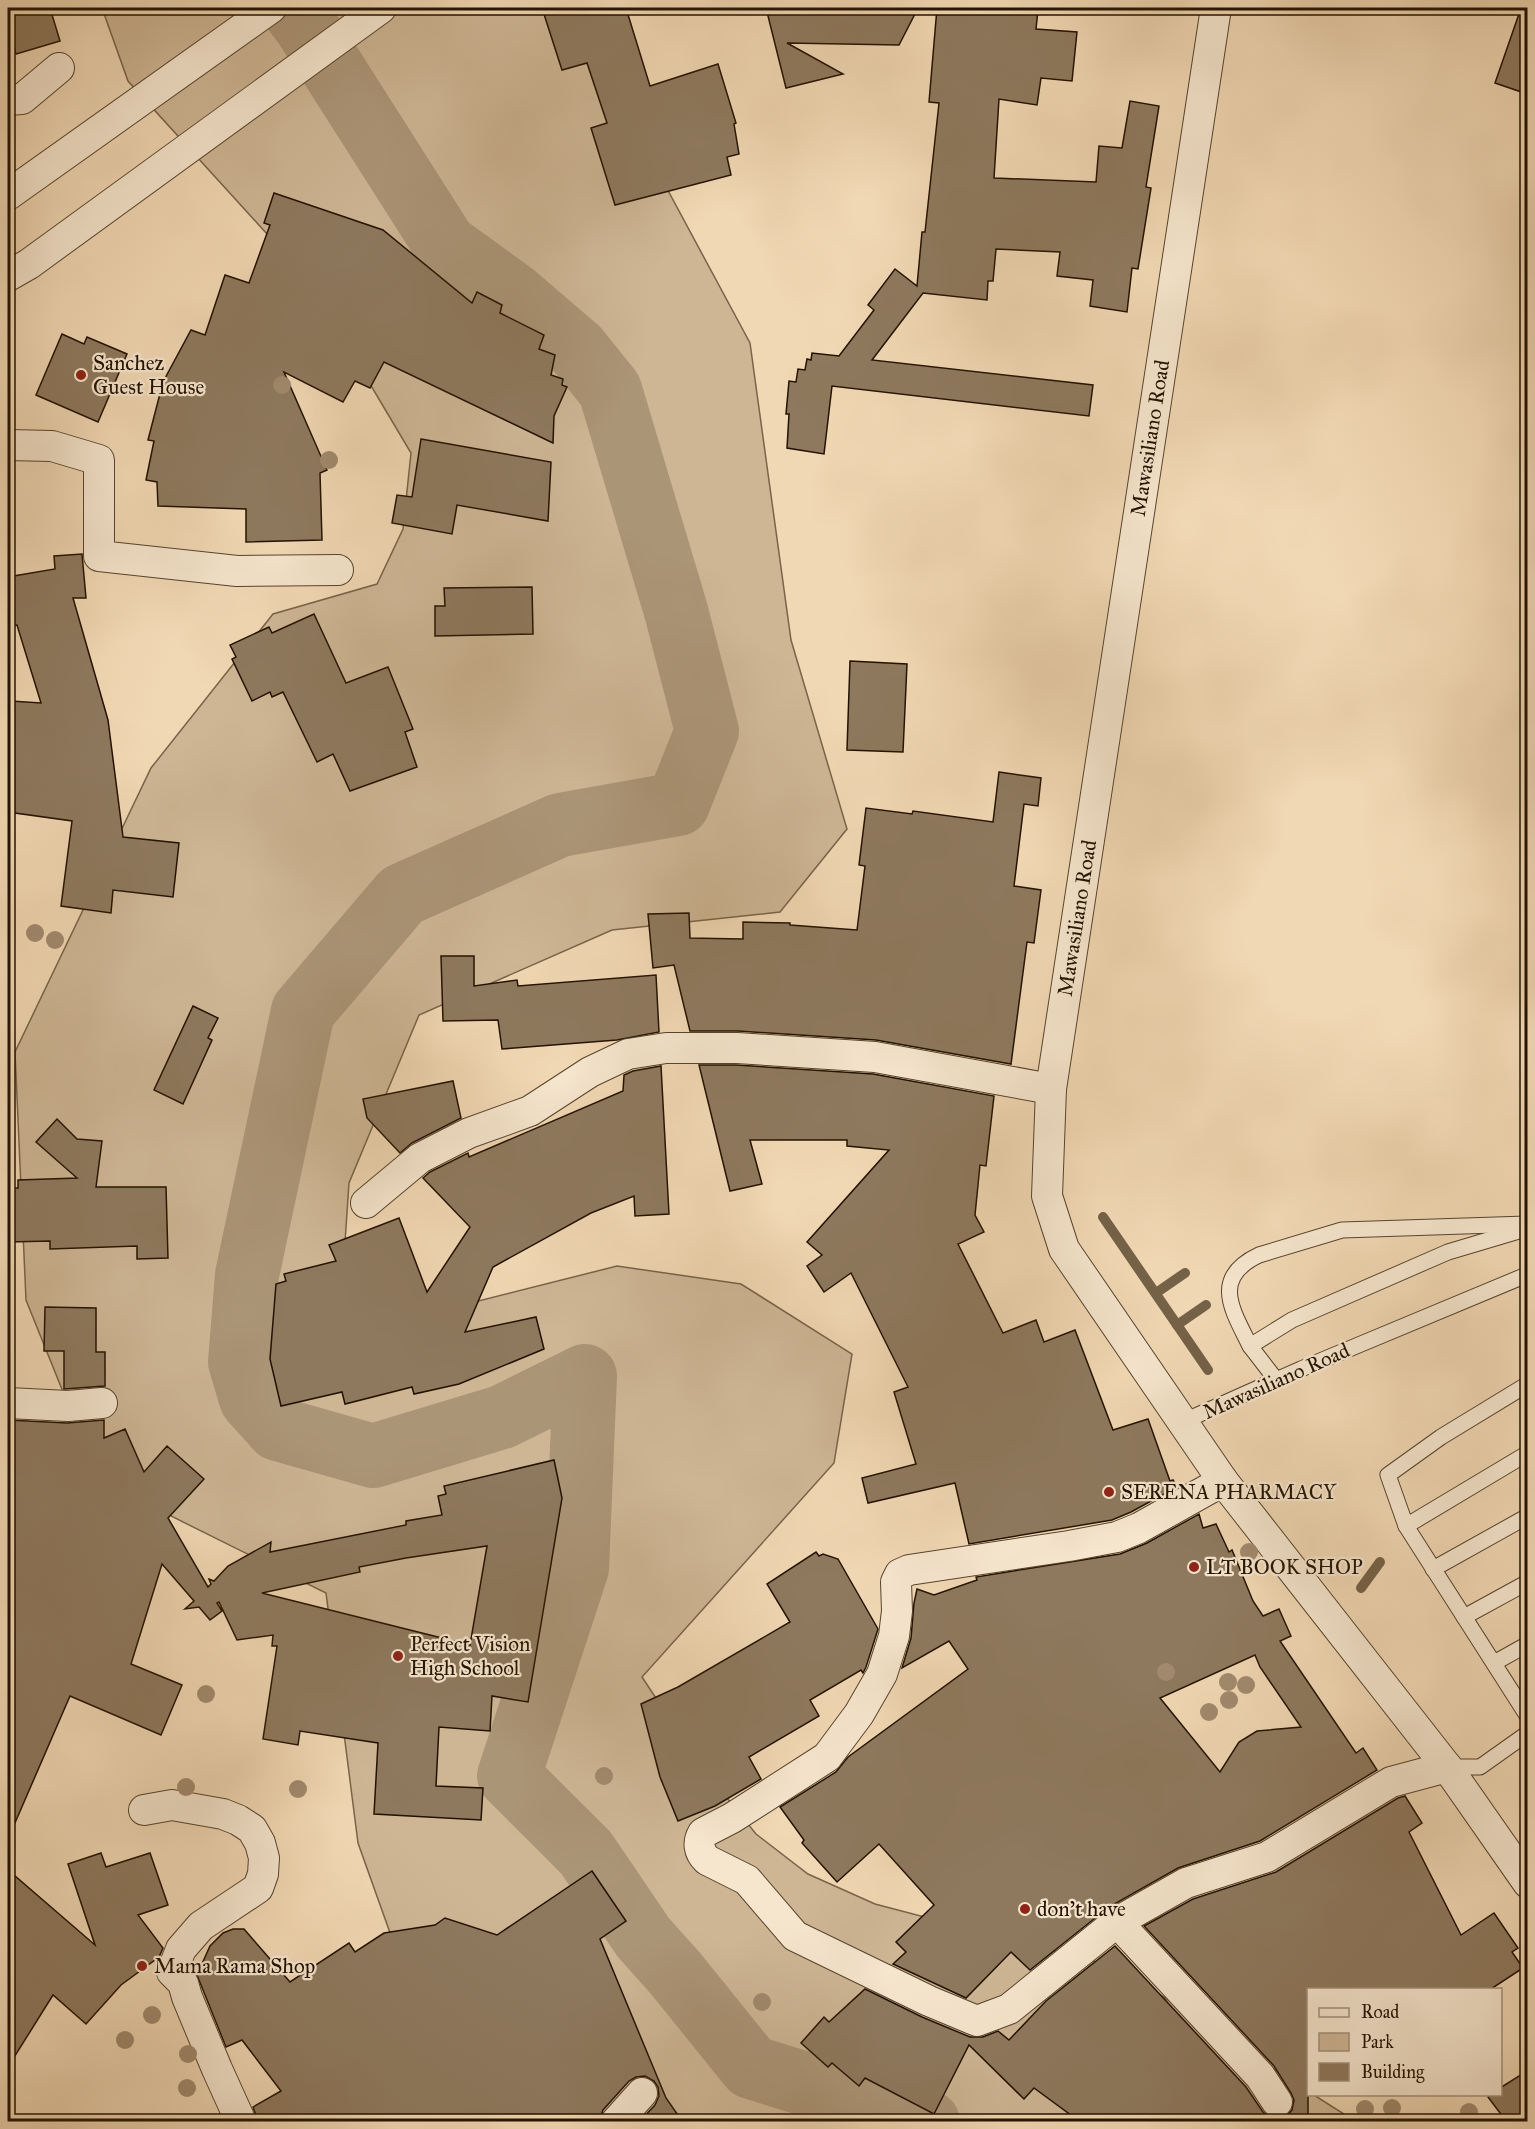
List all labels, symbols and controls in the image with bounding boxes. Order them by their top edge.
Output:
place label: Sanchez Guest House [93,350,204,400]
street label: Mawasiliano Road [1125,357,1175,518]
marker: Sanchez Guest House [74,368,88,382]
street label: Mawasiliano Road [1052,837,1102,998]
street label: Mawasiliano Road [1198,1337,1354,1425]
place label: SERENA PHARMACY [1121,1479,1337,1505]
marker: SERENA PHARMACY [1102,1485,1116,1499]
place label: LT BOOK SHOP [1206,1554,1363,1580]
marker: LT BOOK SHOP [1187,1560,1201,1574]
place label: Perfect Vision High School [410,1631,530,1681]
marker: Perfect Vision High School [391,1649,405,1663]
place label: don't have [1037,1896,1126,1922]
marker: don't have [1018,1902,1032,1916]
place label: Mama Rama Shop [154,1953,315,1979]
marker: Mama Rama Shop [135,1959,149,1973]
legend [1307,1988,1502,2096]
text: Road [1361,2001,1399,2023]
text: Park [1361,2031,1394,2053]
text: Building [1361,2061,1425,2084]

